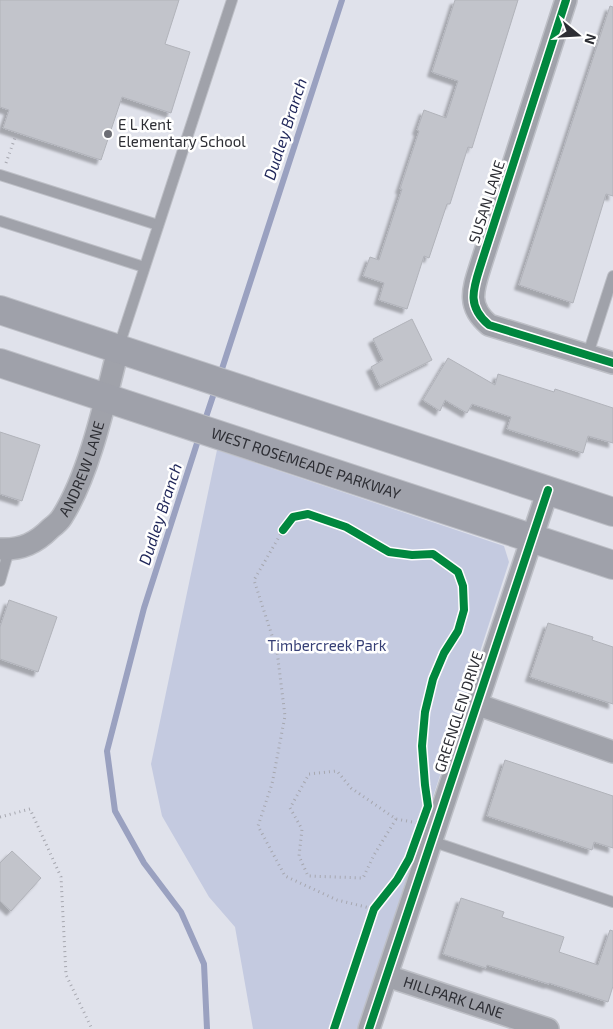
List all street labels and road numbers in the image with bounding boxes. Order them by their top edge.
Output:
street label: SUSAN LANE [464,158,508,245]
street label: ANDREW LANE [54,419,107,520]
street label: WEST ROSEMEADE PARKWAY [209,423,404,503]
street label: GREENGLEN DRIVE [430,649,486,774]
street label: HILLPARK LANE [401,972,506,1022]

